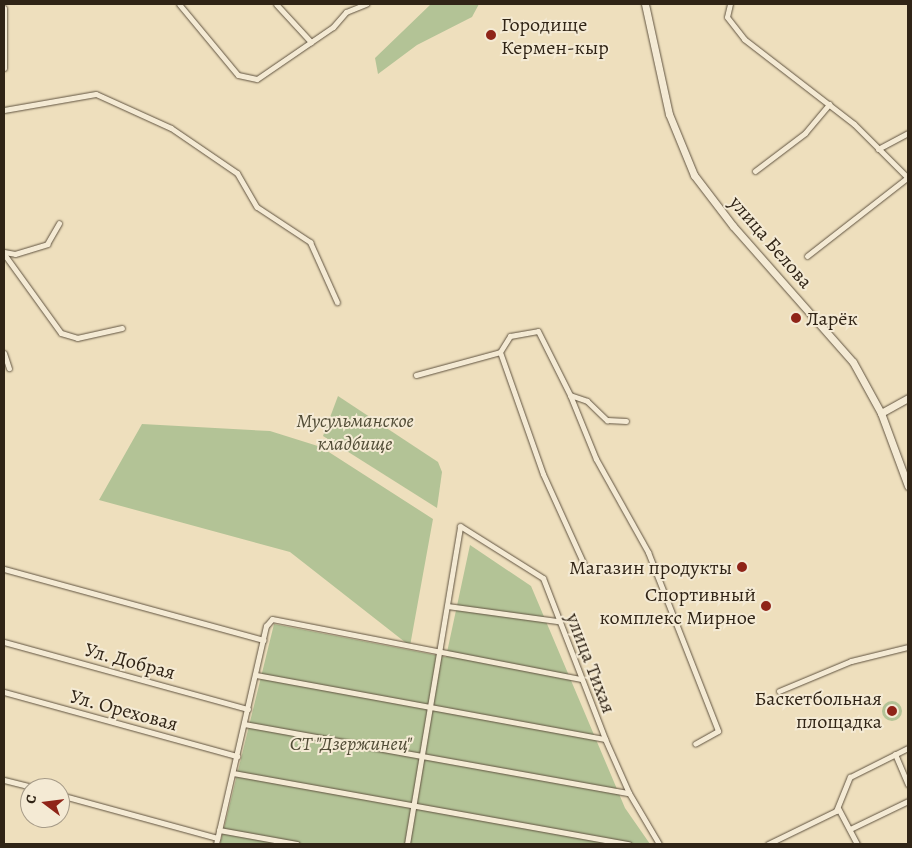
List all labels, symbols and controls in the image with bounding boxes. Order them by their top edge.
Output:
place label: Городище Кермен-кыр [501,12,609,59]
marker: Городище Кермен-кыр [485,29,497,41]
street label: улица Белова [724,191,818,293]
place label: Ларёк [806,306,858,330]
marker: Ларёк [790,312,802,324]
park label: Мусульманское кладбище [296,408,414,455]
place label: Магазин продукты [569,555,732,579]
marker: Магазин продукты [736,561,748,573]
place label: Спортивный комплекс Мирное [600,582,756,629]
marker: Спортивный комплекс Мирное [760,600,772,612]
street label: улица Тихая [561,610,621,716]
street label: Ул. Добрая [82,637,178,685]
street label: Ул. Ореховая [67,684,181,736]
place label: Баскетбольная площадка [754,687,882,734]
marker: Баскетбольная площадка [886,705,898,717]
park label: СТ "Дзержинец" [290,731,412,755]
north arrow [20,778,70,828]
text: С [21,793,41,806]

